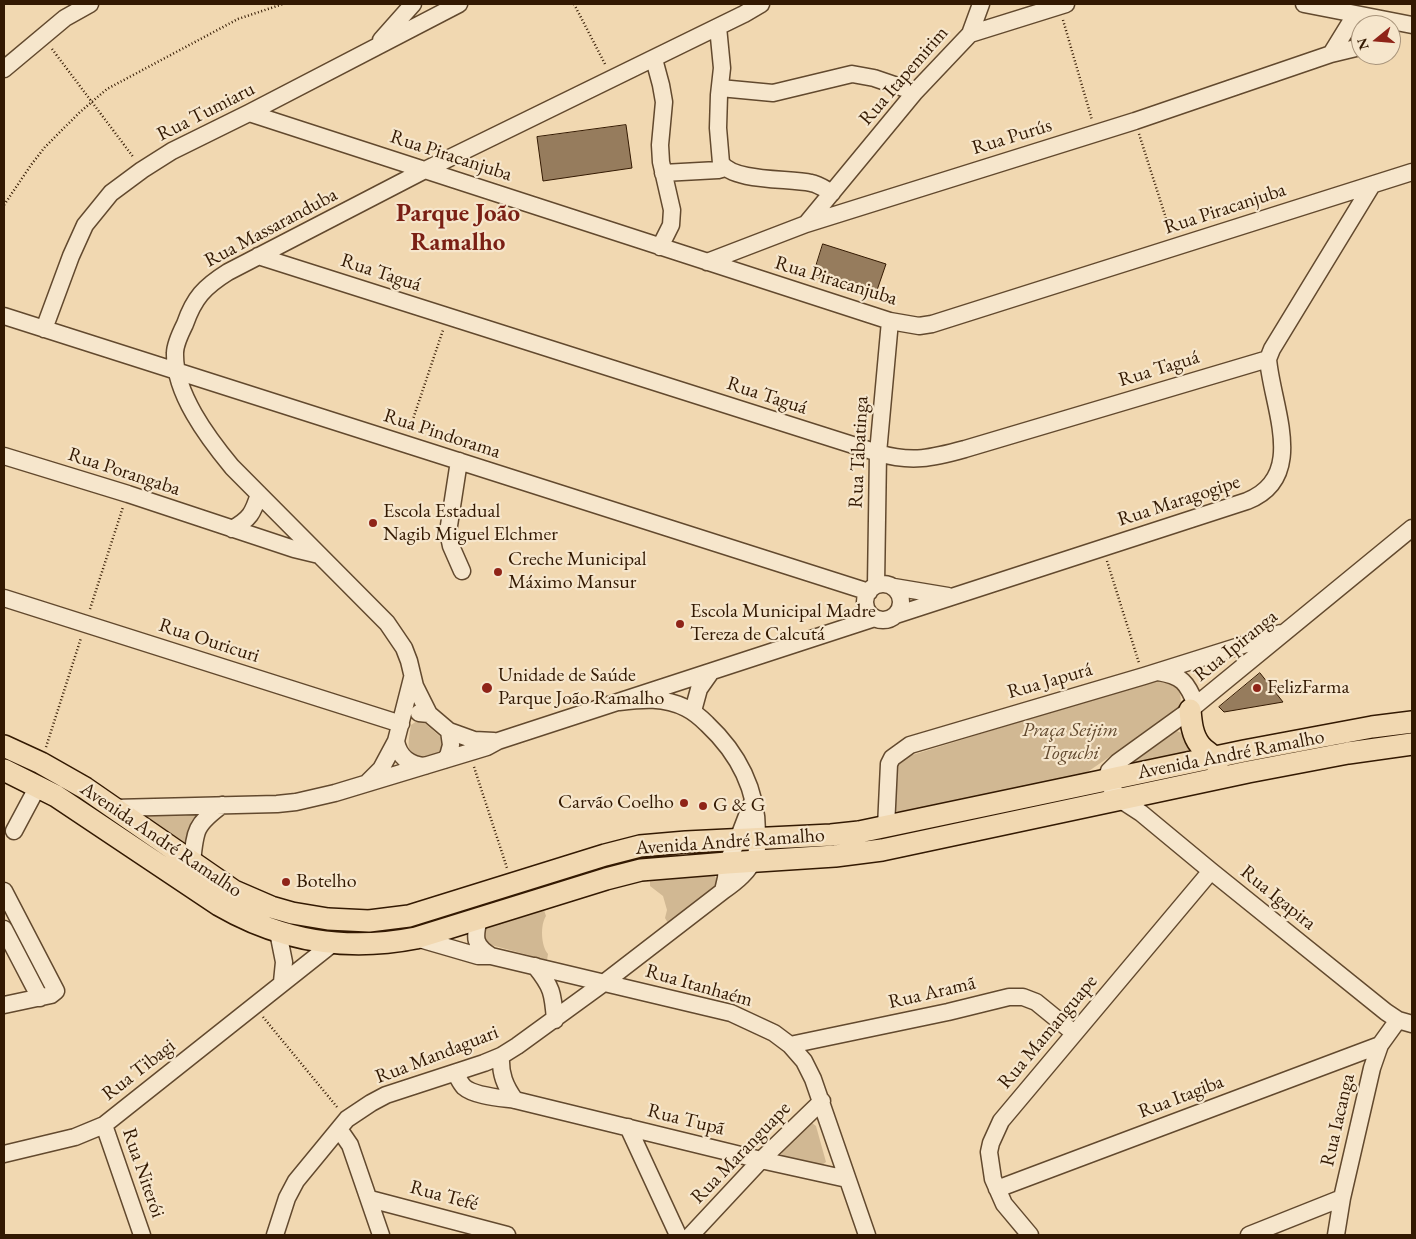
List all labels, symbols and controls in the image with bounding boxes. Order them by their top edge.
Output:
north arrow [1351,15,1401,65]
street label: Rua Itapemirim [854,21,954,131]
text: N [1352,36,1373,52]
street label: Rua Tumiaru [153,77,259,147]
street label: Rua Purús [969,114,1055,160]
street label: Rua Piracanjuba [387,125,515,187]
street label: Rua Piracanjuba [1161,178,1289,240]
street label: Rua Massaranduba [200,183,342,273]
district label: Parque João Ramalho [396,199,520,258]
street label: Rua Taguá [338,249,424,297]
street label: Rua Piracanjuba [772,251,900,311]
street label: Rua Taguá [1116,345,1202,393]
street label: Rua Taguá [724,372,810,420]
street label: Rua Tabatinga [844,395,874,509]
street label: Rua Pindorama [381,404,503,464]
street label: Rua Porangaba [65,443,183,501]
street label: Rua Maragogipe [1115,470,1243,532]
place label: Escola Estadual Nagib Miguel Elchmer [383,500,558,547]
marker: Escola Estadual Nagib Miguel Elchmer [367,517,379,529]
place label: Creche Municipal Máximo Mansur [508,548,647,595]
marker: Creche Municipal Máximo Mansur [492,566,504,578]
place label: Escola Municipal Madre Tereza de Calcutá [690,600,876,647]
street label: Rua Ipiranga [1189,605,1283,687]
street label: Rua Ouricuri [156,613,262,669]
marker: Escola Municipal Madre Tereza de Calcutá [674,618,686,630]
street label: Rua Japurá [1005,657,1095,705]
place label: Unidade de Saúde Parque João Ramalho [498,664,664,711]
place label: FelizFarma [1267,676,1350,700]
marker: Unidade de Saúde Parque João Ramalho [480,681,494,695]
marker: FelizFarma [1251,682,1263,694]
park label: Praça Seijim Toguchi [1022,719,1118,766]
street label: Avenida André Ramalho [1136,725,1326,785]
street label: Avenida André Ramalho [76,777,246,903]
place label: Carvão Coelho [558,791,674,815]
place label: G & G [713,794,765,818]
marker: Carvão Coelho [678,797,690,809]
marker: G & G [697,800,709,812]
street label: Avenida André Ramalho [634,823,826,861]
street label: Rua Igapira [1235,860,1321,936]
place label: Botelho [296,870,357,894]
marker: Botelho [280,876,292,888]
street label: Rua Itanhaém [643,959,755,1013]
street label: Rua Mamanguape [993,970,1103,1094]
street label: Rua Aramã [886,971,978,1015]
street label: Rua Mandaguari [372,1021,502,1089]
street label: Rua Tibagi [98,1034,180,1106]
street label: Rua Itagiba [1135,1070,1227,1124]
street label: Rua Iacanga [1316,1071,1360,1169]
street label: Rua Maranguape [686,1097,796,1209]
street label: Rua Tupã [645,1099,727,1141]
street label: Rua Niterói [117,1125,169,1221]
street label: Rua Tefé [407,1175,481,1217]

